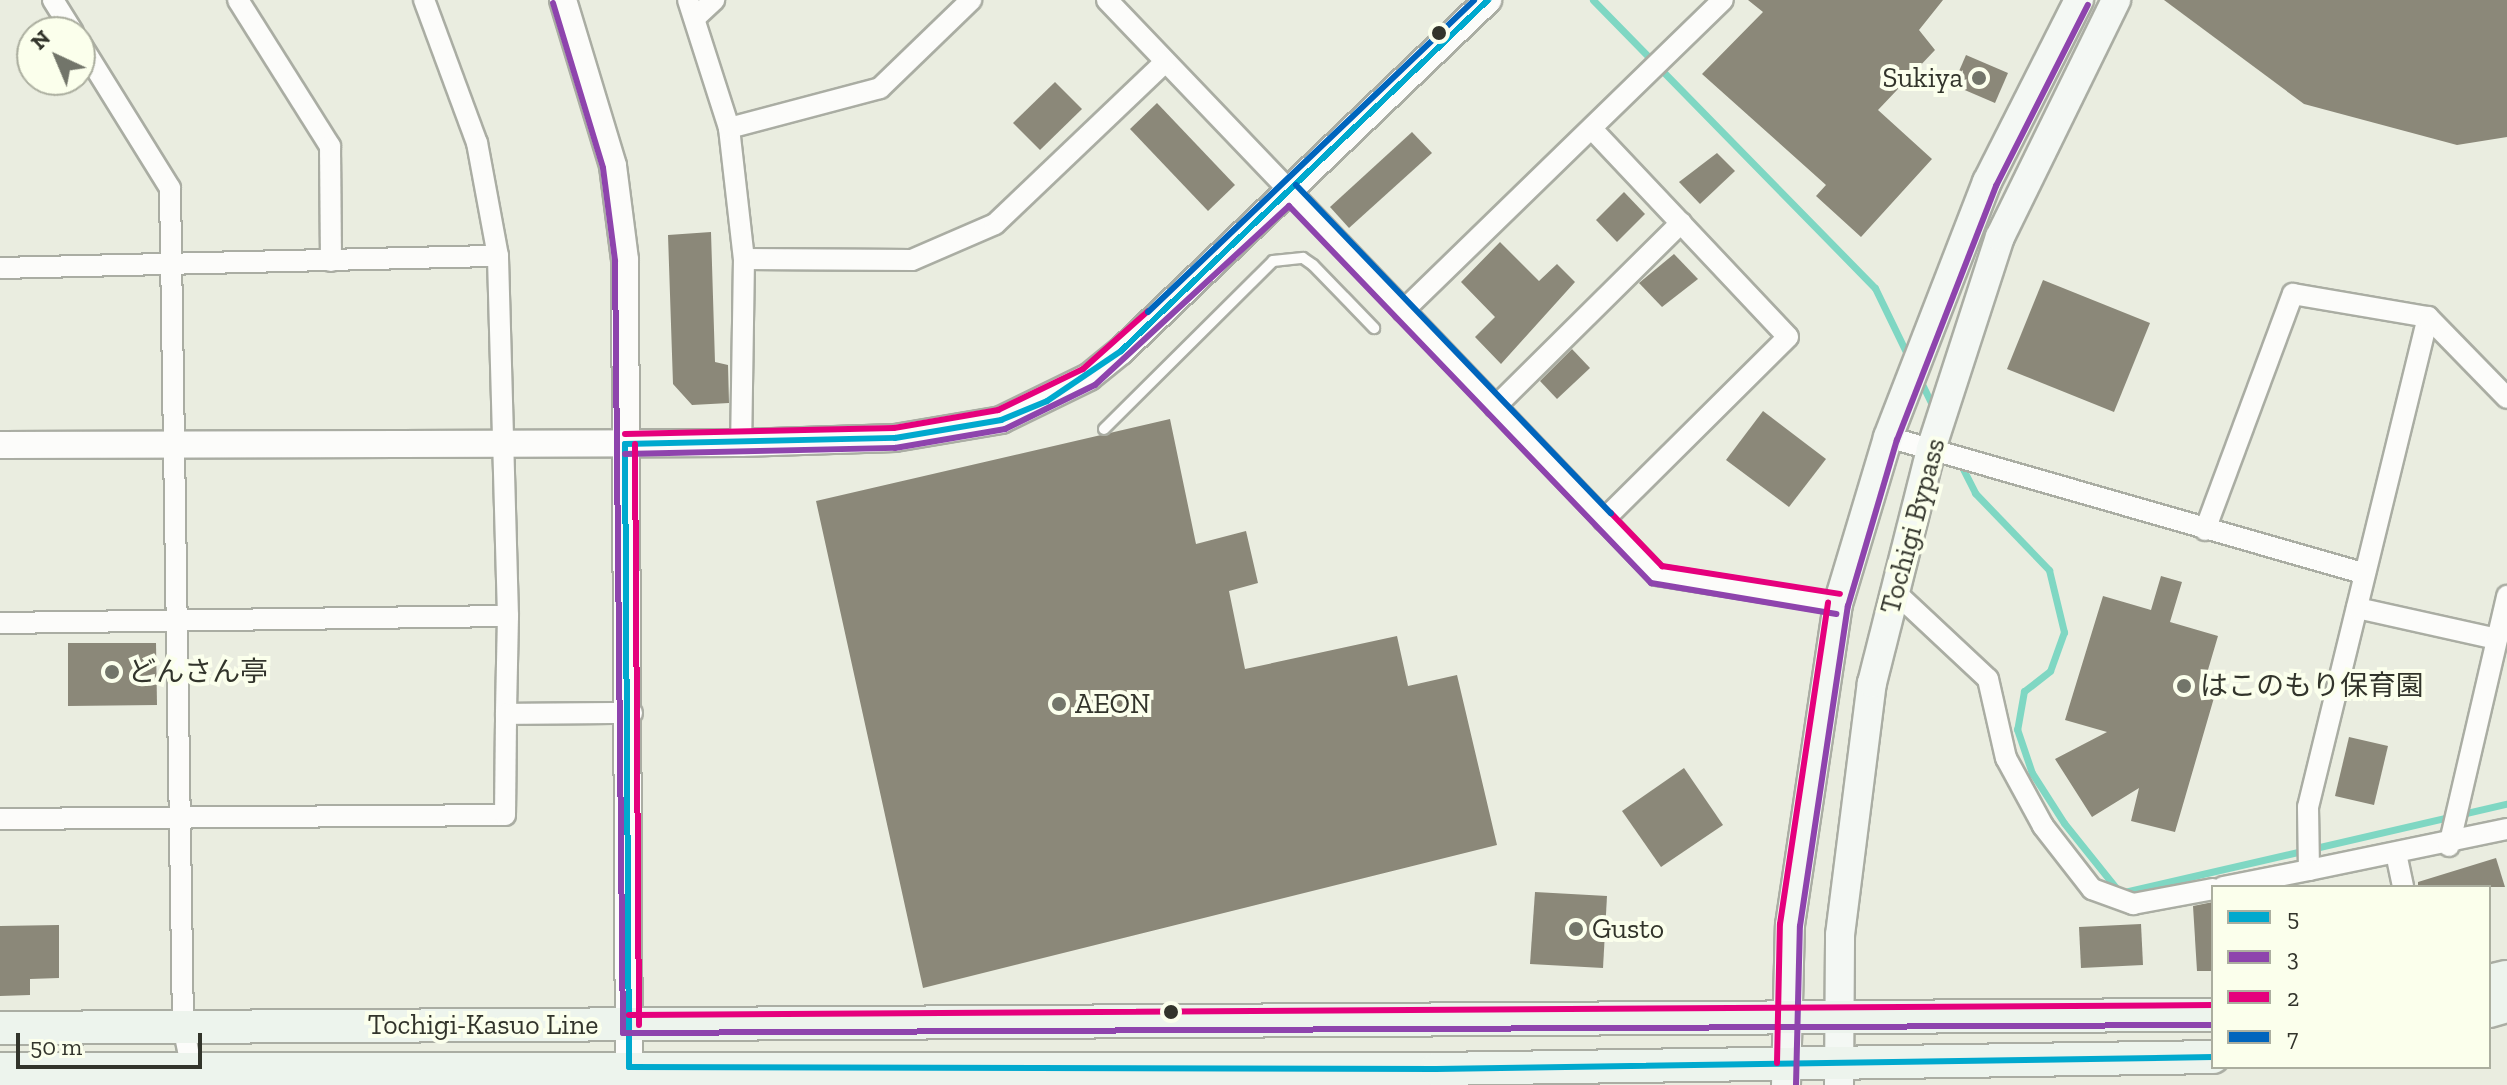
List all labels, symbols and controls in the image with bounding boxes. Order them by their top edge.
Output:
north arrow [16,16,96,96]
text: N [25,24,56,55]
unlabelled marker [1431,25,1447,41]
place label: Sukiya [1883,61,1963,95]
marker: Sukiya [1970,69,1988,87]
street label: Tochigi Bypass [1873,435,1953,617]
place label: どんさん亭 [128,655,268,689]
marker: どんさん亭 [103,663,121,681]
place label: はこのもり保育園 [2200,669,2424,703]
marker: はこのもり保育園 [2175,677,2193,695]
place label: AEON [1075,687,1150,721]
marker: AEON [1050,695,1068,713]
legend [2211,885,2491,1069]
text: 5 [2287,903,2299,932]
place label: Gusto [1592,912,1664,946]
marker: Gusto [1567,920,1585,938]
text: 3 [2287,943,2299,972]
text: 2 [2287,983,2299,1012]
unlabelled marker [1163,1004,1179,1020]
street label: Tochigi-Kasuo Line [368,1008,598,1042]
scale bar [20,1017,206,1067]
text: 7 [2287,1023,2298,1052]
text: 50 m [30,1032,82,1061]

